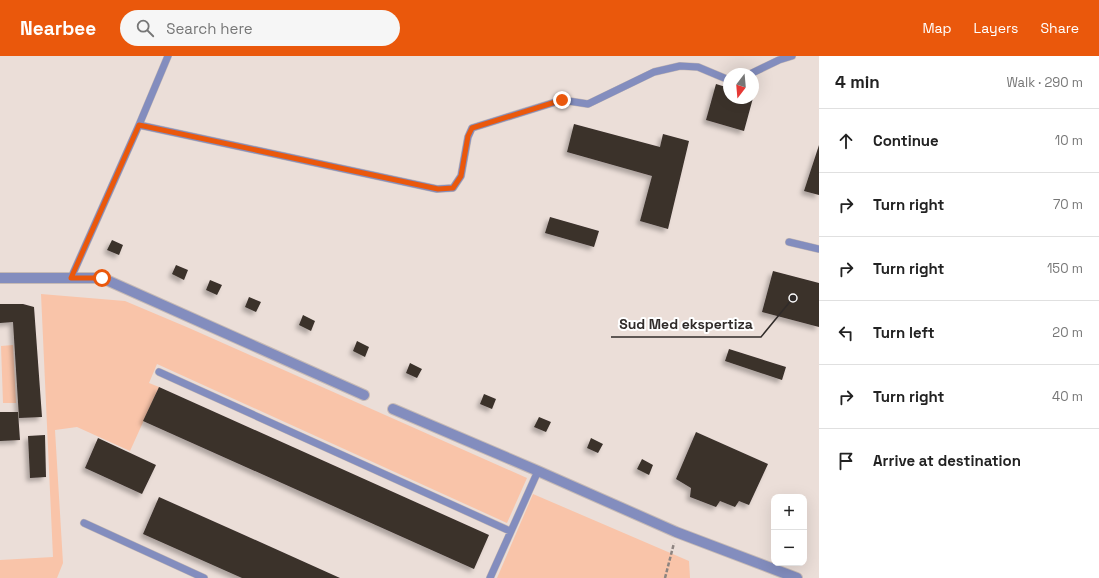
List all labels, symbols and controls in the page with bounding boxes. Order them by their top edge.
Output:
search box [120,10,400,46]
text: Nearbee [20,16,96,41]
icon: search [134,17,156,39]
text: Search here [166,19,253,38]
text: Map [922,19,952,37]
text: Layers [974,19,1018,37]
text: Share [1040,19,1079,37]
north arrow [723,68,759,104]
text: 4 min [835,71,880,93]
text: Walk · 290 m [1006,74,1083,91]
route end [553,91,571,109]
icon: ahead [835,130,857,152]
text: Continue [873,131,939,150]
text: 10 m [1055,132,1083,149]
icon: right [835,194,857,216]
text: Turn right [873,195,944,214]
text: 70 m [1053,196,1083,213]
icon: right [835,258,857,280]
text: Turn right [873,259,944,278]
text: 150 m [1047,260,1083,277]
route start [93,269,111,287]
callout: Sud Med ekspertiza [611,311,761,337]
text: Sud Med ekspertiza [619,315,753,333]
icon: left [835,322,857,344]
text: Turn left [873,323,935,342]
text: 20 m [1052,324,1083,341]
icon: right [835,386,857,408]
text: Turn right [873,387,944,406]
text: 40 m [1052,388,1083,405]
icon: arrive [835,450,857,472]
text: Arrive at destination [873,451,1021,470]
map controls [771,494,807,566]
button: + [771,494,807,530]
button: − [771,530,807,566]

